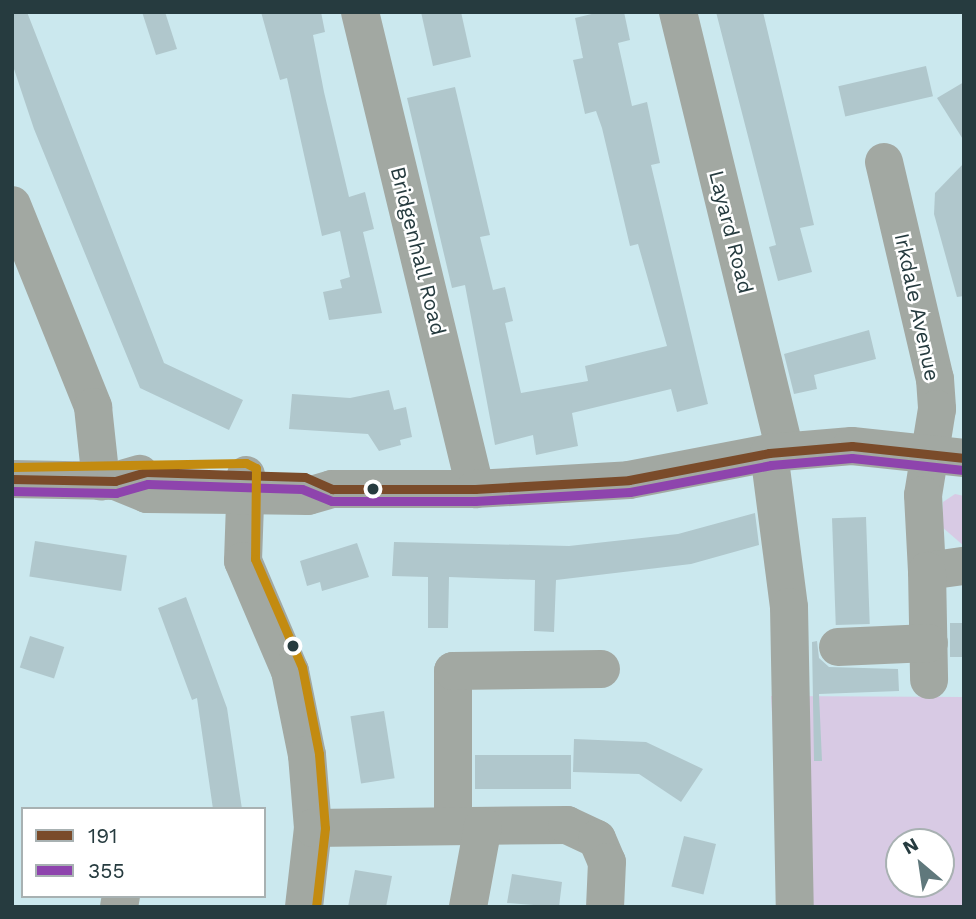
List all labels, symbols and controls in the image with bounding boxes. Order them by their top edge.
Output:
street label: Bridgenhall Road [385,164,451,338]
street label: Layard Road [704,168,758,296]
street label: Irkdale Avenue [889,230,945,384]
unlabelled marker [366,482,380,496]
unlabelled marker [286,639,300,653]
legend [21,807,266,898]
text: 191 [88,823,117,848]
north arrow [885,828,955,898]
text: N [899,832,922,859]
text: 355 [88,858,125,883]

